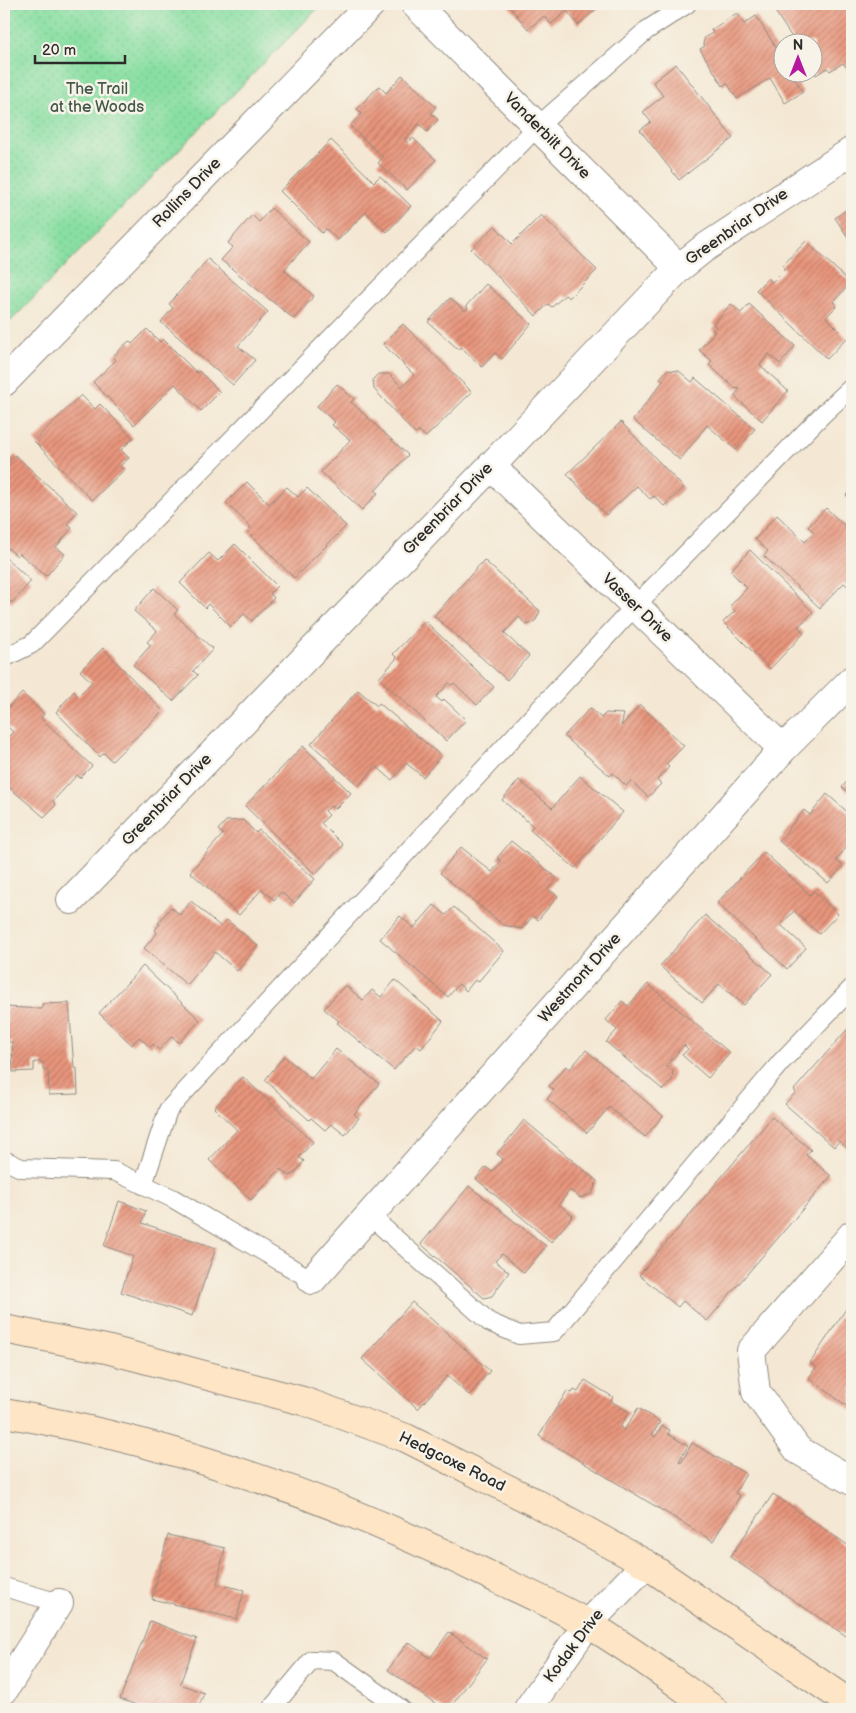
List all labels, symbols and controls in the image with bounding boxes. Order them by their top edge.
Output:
scale bar [35,32,125,64]
north arrow [774,32,824,82]
text: N [793,37,803,54]
text: 20 m [42,41,76,60]
park label: The Trail at the Woods [50,80,144,117]
street label: Vanderbilt Drive [500,89,594,183]
street label: Rollins Drive [149,154,226,232]
street label: Greenbriar Drive [682,184,792,269]
street label: Greenbriar Drive [399,459,497,559]
street label: Vasser Drive [598,570,677,647]
street label: Greenbriar Drive [118,750,216,850]
street label: Westmont Drive [535,929,626,1027]
street label: Hedgcoxe Road [396,1428,508,1496]
street label: Kodak Drive [540,1605,608,1687]

